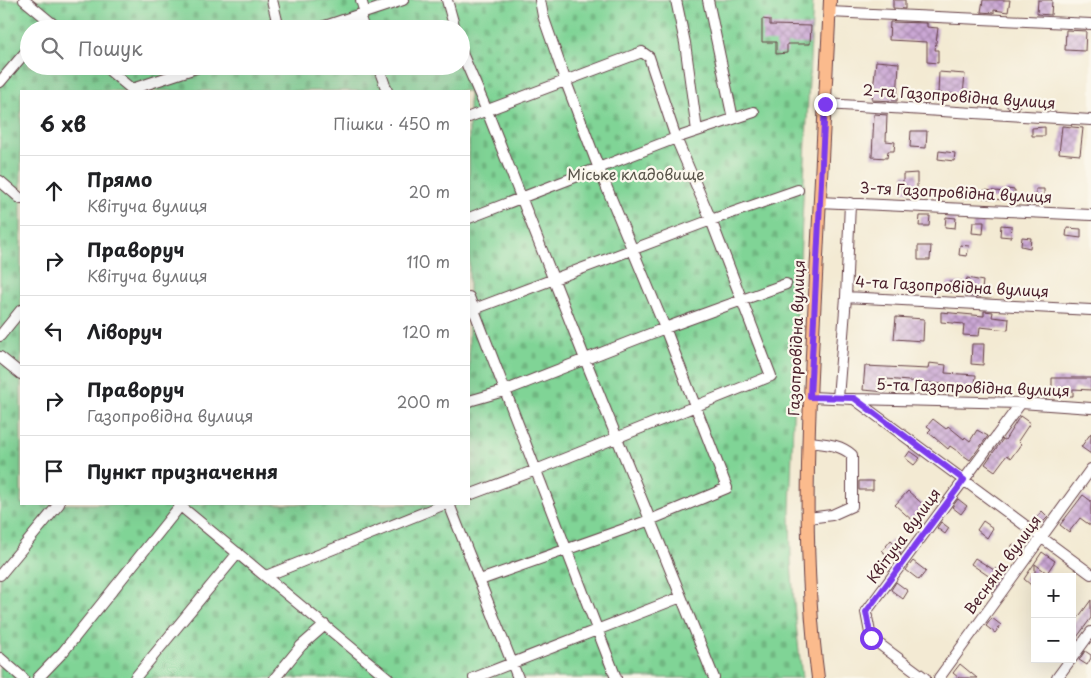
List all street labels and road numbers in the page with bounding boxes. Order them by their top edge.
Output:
street label: 2-га Газопровідна вулиця [862,77,1056,114]
street label: 3-тя Газопровідна вулиця [859,175,1053,208]
street label: Газопровідна вулиця [781,260,810,416]
street label: 4-та Газопровідна вулиця [855,269,1049,302]
street label: 5-та Газопровідна вулиця [876,372,1070,401]
street label: Квітуча вулиця [860,483,945,588]
street label: Весняна вулиця [958,509,1046,619]

